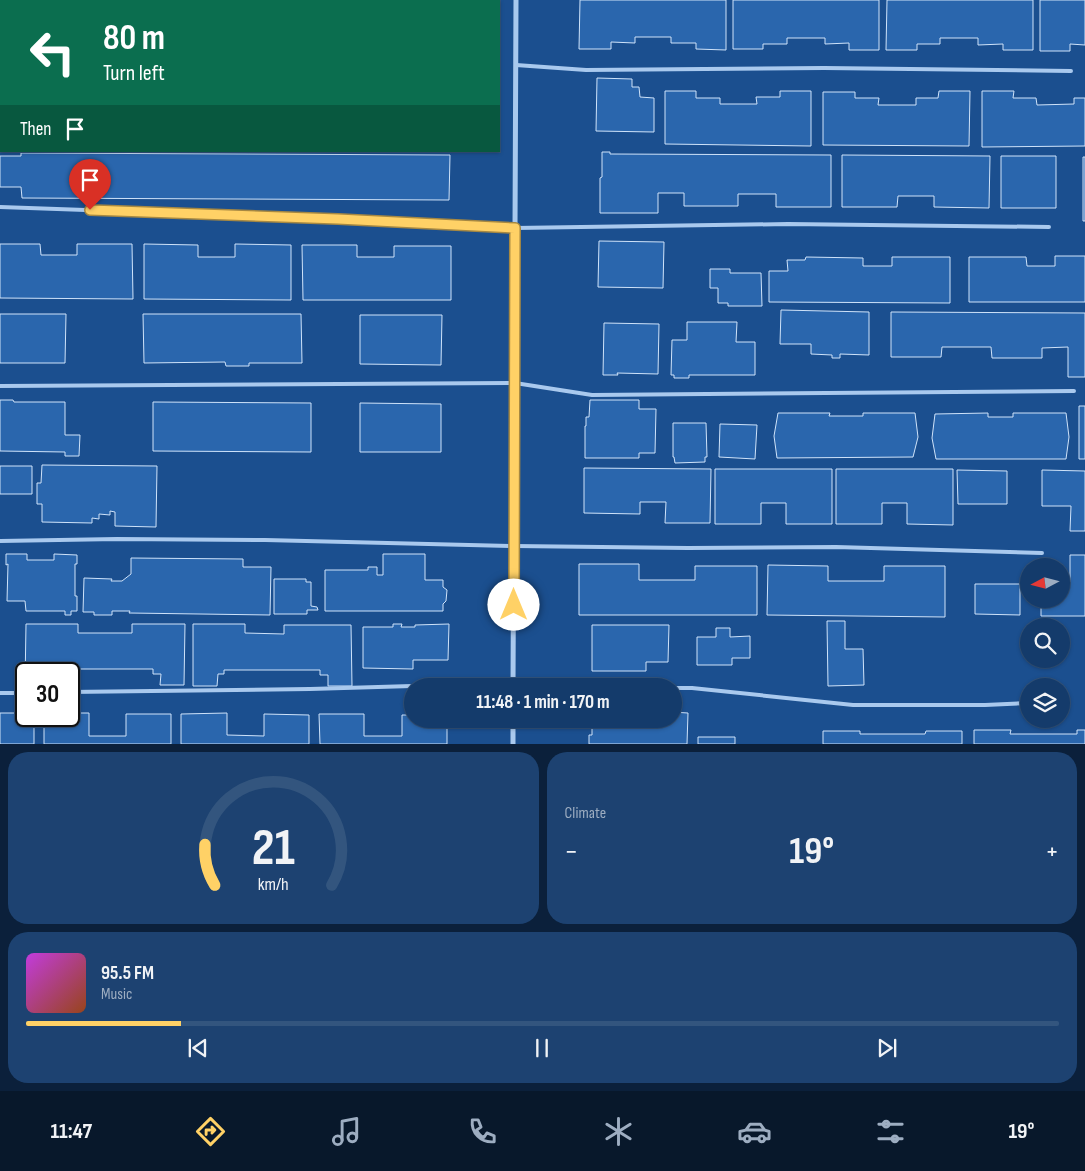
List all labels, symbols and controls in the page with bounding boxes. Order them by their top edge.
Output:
text: 80 m [103,17,165,60]
icon: left [20,20,85,85]
text: Turn left [103,60,165,87]
icon: arrive [61,115,89,143]
text: Then [20,118,51,141]
pin [69,159,111,210]
icon: arrive [76,166,104,194]
north arrow [1020,558,1070,608]
map controls [1020,558,1070,728]
position arrow [487,578,539,630]
button: search [1020,618,1070,668]
speed limit sign: 30 [15,662,80,727]
button: layers [1020,678,1070,728]
text: 11:48 · 1 min · 170 m [476,691,610,714]
text: Climate [565,804,606,823]
text: 21 [252,817,295,880]
text: 19° [789,829,834,874]
text: − [565,835,578,868]
text: + [1045,835,1059,868]
text: km/h [258,874,289,895]
text: 95.5 FM [101,962,154,985]
text: Music [101,985,132,1004]
icon: previous [184,1034,212,1062]
icon: pause [528,1034,556,1062]
icon: next [873,1034,901,1062]
icon: directions [193,1114,228,1149]
icon: music [329,1114,364,1149]
icon: phone [465,1114,500,1149]
icon: climate [601,1114,636,1149]
icon: car [737,1114,772,1149]
icon: filters [873,1114,908,1149]
text: 11:47 [50,1118,92,1145]
text: 19° [1009,1118,1034,1145]

